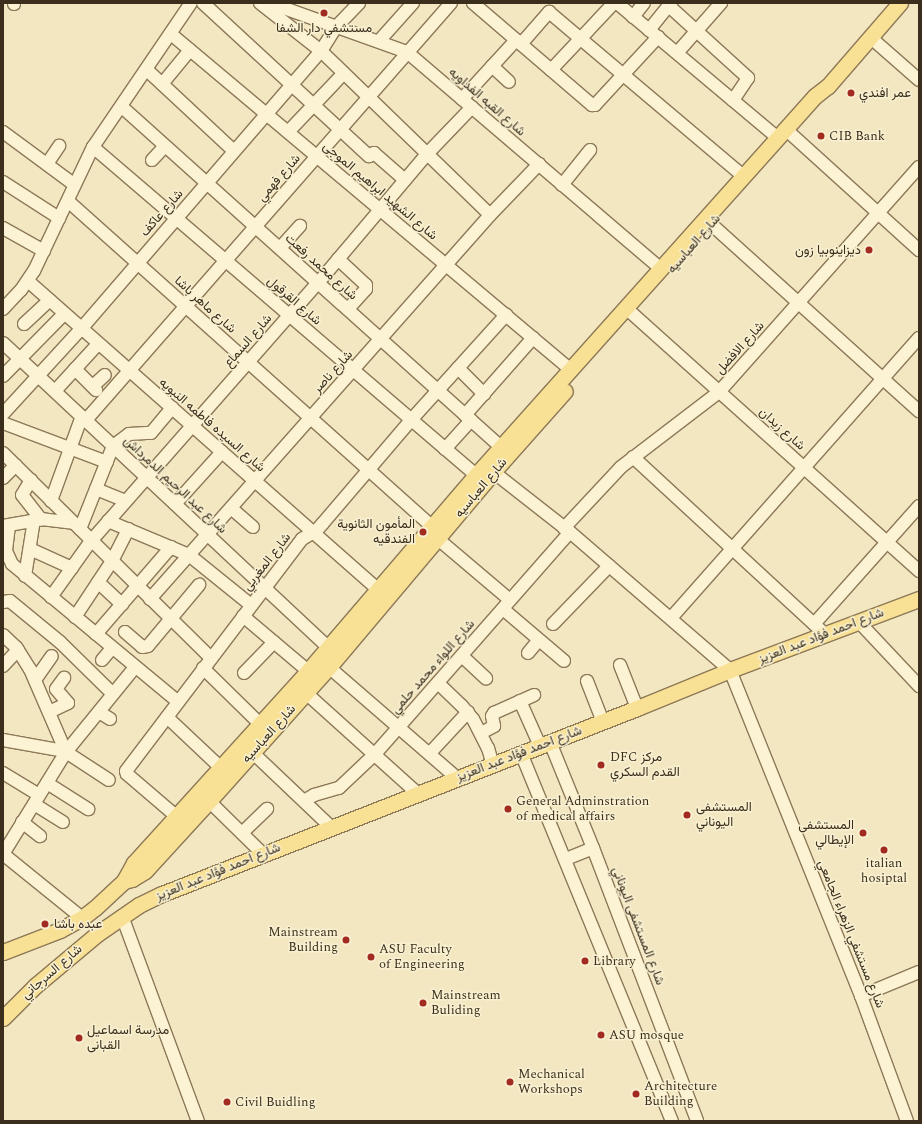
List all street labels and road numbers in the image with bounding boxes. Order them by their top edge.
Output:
street label: شارع القبه الفداويه [445,64,529,140]
street label: شارع الشهيد ابراهيم الموجى [320,138,440,244]
street label: شارع فهمي [254,151,304,205]
street label: شارع عاكف [137,186,187,240]
street label: شارع العباسيه [664,211,724,277]
street label: شارع محمد رفعت [282,230,360,304]
street label: شارع ماهر باشا [171,273,239,337]
street label: شارع القرقول [264,273,324,329]
street label: شارع السماع [221,311,275,371]
street label: شارع الافضل [712,318,768,378]
street label: شارع ناصر [310,347,356,397]
street label: شارع السيده فاطمه النبويه [156,375,268,475]
street label: شارع زيدان [756,404,808,454]
street label: شارع عبد الرحيم الدمرداش [120,433,230,537]
street label: شارع العباسيه [451,455,511,521]
street label: شارع المغربي [240,530,294,594]
street label: شارع احمد فؤاد عبد العزيز [756,605,886,667]
street label: شارع اللواء محمد حلمي [388,617,478,717]
street label: شارع العباسيه [239,702,299,766]
street label: شارع احمد فؤاد عبد العزيز [454,723,584,785]
street label: شارع احمد فؤاد عبد العزيز [153,840,283,904]
street label: شارع مستشفي الزهراء الجامعي [814,858,888,1010]
street label: شارع المستشفى اليوناني [608,865,668,987]
street label: شارع السرجاني [18,941,86,1003]

